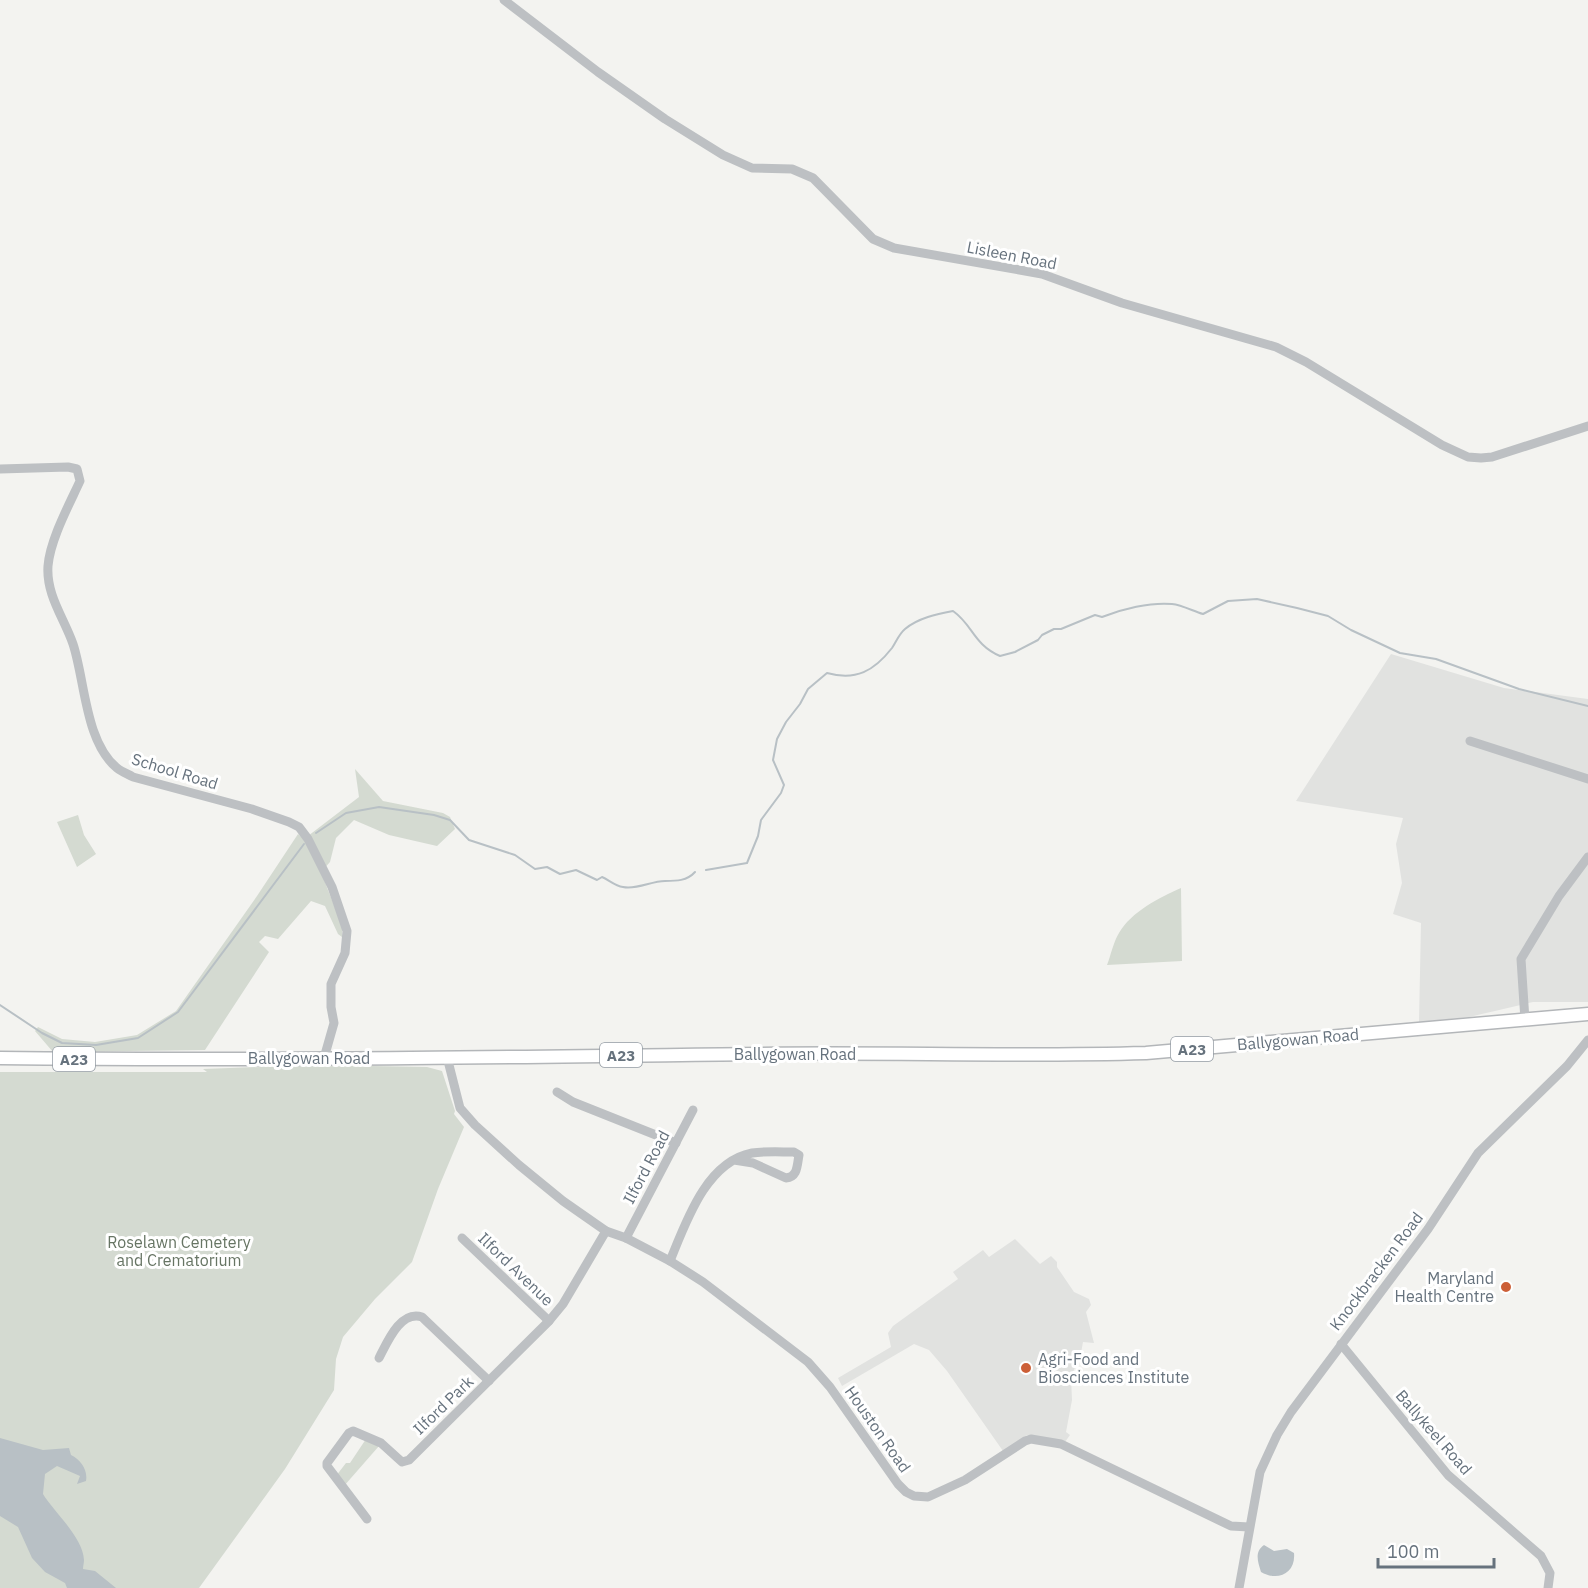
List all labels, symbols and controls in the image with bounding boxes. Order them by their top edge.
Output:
street label: Lisleen Road [965,236,1059,274]
street label: School Road [129,748,221,794]
street label: Ballygowan Road [1236,1024,1360,1054]
road number: A23 [1171,1037,1213,1061]
road number: A23 [600,1043,642,1067]
street label: Ballygowan Road [734,1044,856,1064]
road number: A23 [53,1047,95,1071]
street label: Ballygowan Road [248,1048,370,1068]
street label: Ilford Road [618,1127,674,1207]
street label: Knockbracken Road [1325,1208,1427,1334]
street label: Ilford Avenue [474,1228,558,1310]
park label: Roselawn Cemetery and Crematorium [107,1232,251,1270]
place label: Maryland Health Centre [1395,1268,1494,1306]
marker: Maryland Health Centre [1499,1280,1513,1294]
place label: Agri-Food and Biosciences Institute [1038,1349,1189,1387]
marker: Agri-Food and Biosciences Institute [1019,1361,1033,1375]
street label: Ilford Park [409,1371,478,1439]
street label: Houston Road [841,1382,915,1476]
street label: Ballykeel Road [1392,1385,1476,1479]
scale bar [1378,1531,1494,1569]
text: 100 m [1387,1540,1439,1563]

